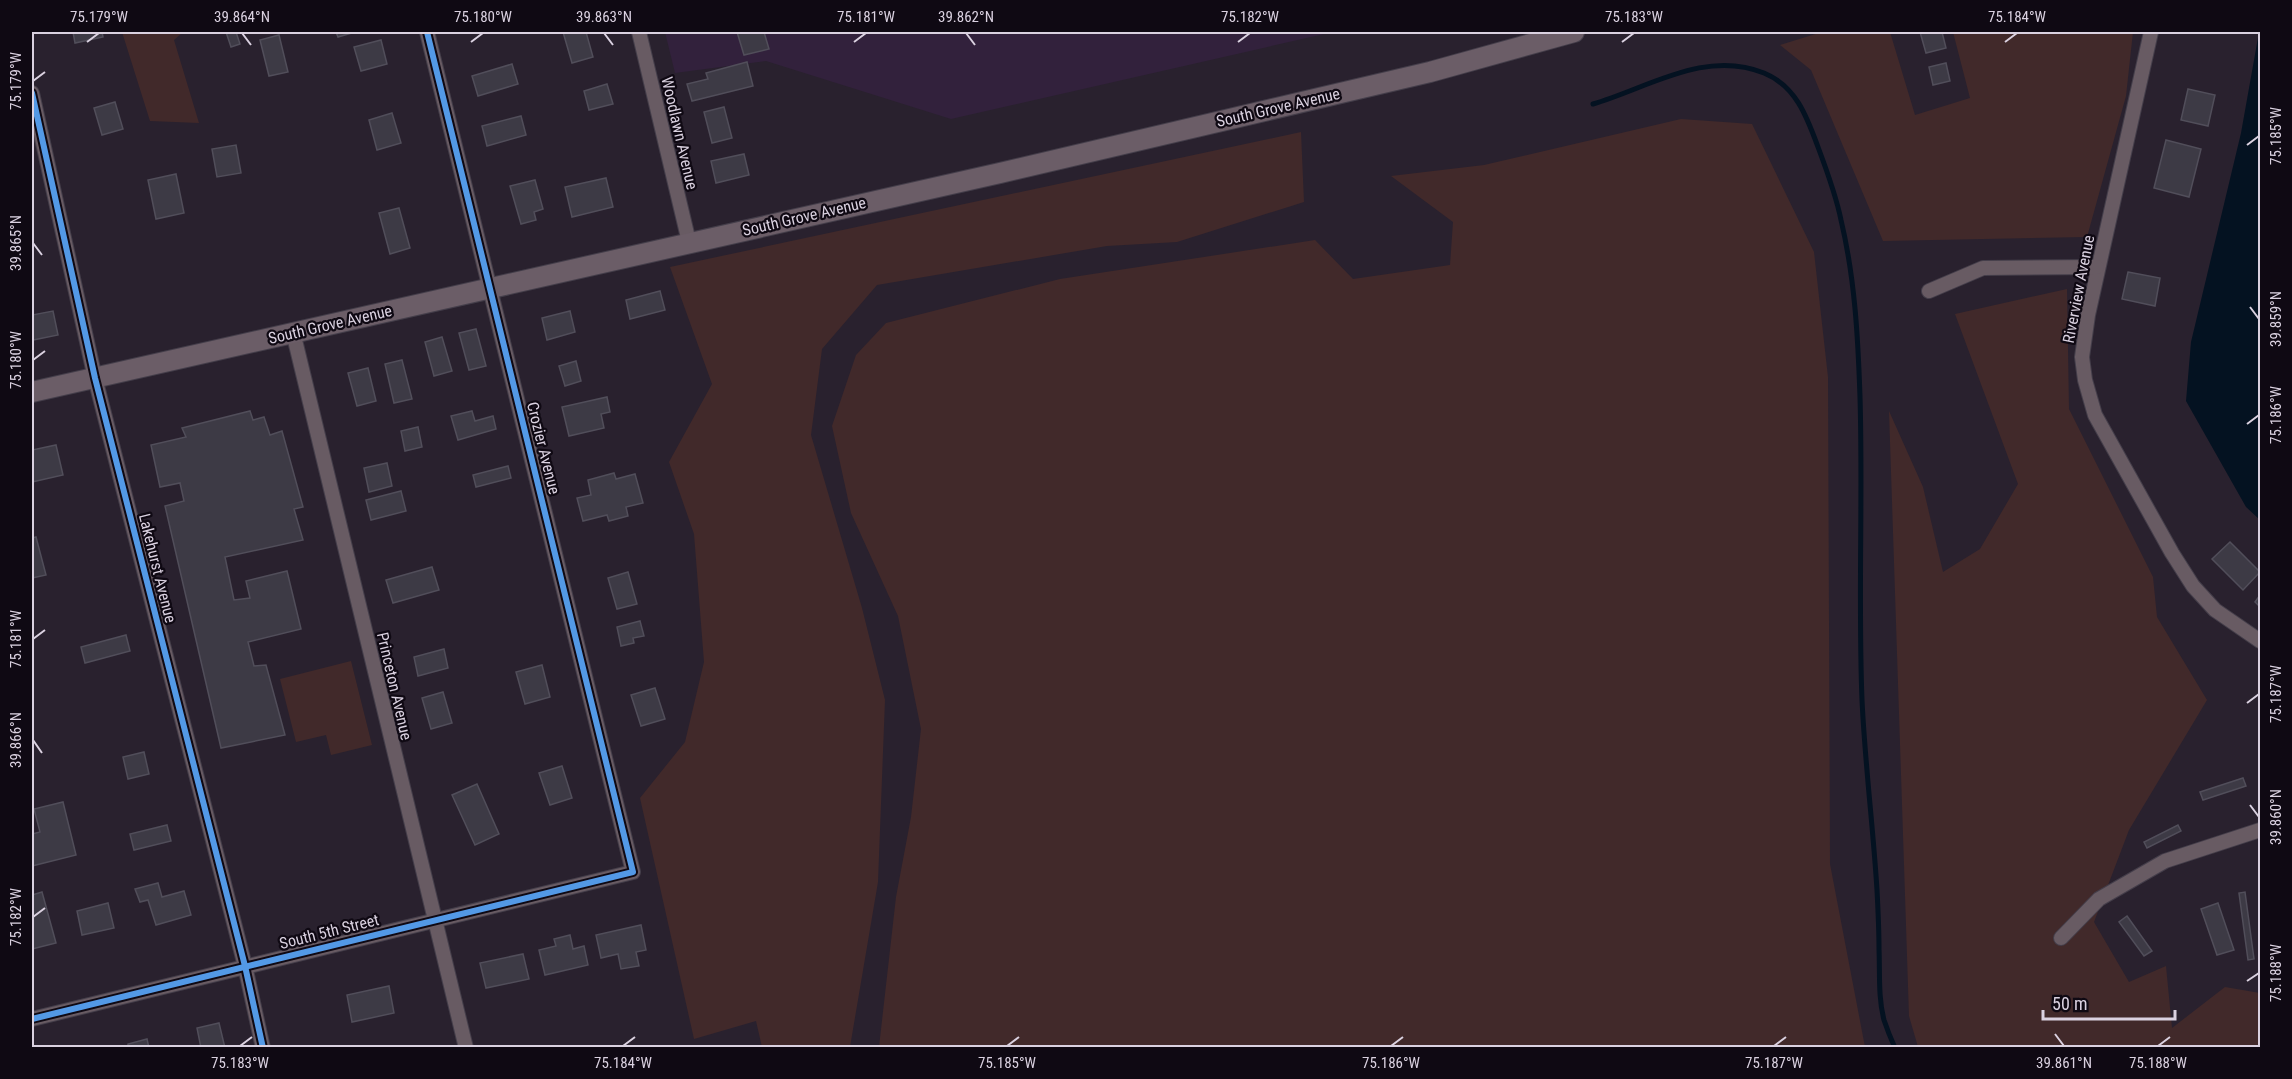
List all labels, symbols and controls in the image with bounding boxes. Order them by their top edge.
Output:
text: 75.179°W [70,8,129,26]
text: 39.864°N [214,8,270,26]
text: 75.180°W [454,8,513,26]
text: 39.863°N [576,8,632,26]
text: 75.181°W [837,8,896,26]
text: 39.862°N [938,8,994,26]
text: 75.182°W [1221,8,1280,26]
text: 75.183°W [1605,8,1664,26]
text: 75.184°W [1988,8,2047,26]
text: 75.179°W [7,51,25,110]
street label: Woodlawn Avenue [657,75,702,191]
street label: South Grove Avenue [1214,84,1342,131]
text: 75.185°W [2267,106,2285,165]
street label: South Grove Avenue [740,193,868,240]
text: 39.865°N [7,215,25,271]
street label: Riverview Avenue [2059,234,2098,345]
text: 39.859°N [2267,291,2285,347]
street label: South Grove Avenue [266,301,394,348]
text: 75.180°W [7,330,25,389]
text: 75.186°W [2267,385,2285,444]
street label: Crozier Avenue [523,400,564,496]
street label: Lakehurst Avenue [135,512,180,625]
text: 75.181°W [7,609,25,668]
street label: Princeton Avenue [373,630,416,742]
text: 75.187°W [2267,664,2285,723]
text: 39.866°N [7,712,25,768]
text: 39.860°N [2267,789,2285,845]
text: 75.182°W [7,887,25,946]
street label: South 5th Street [277,910,381,953]
text: 75.188°W [2267,943,2285,1002]
scale bar [2043,983,2175,1021]
text: 50 m [2052,993,2087,1014]
text: 75.183°W [211,1054,270,1072]
text: 75.184°W [594,1054,653,1072]
text: 75.185°W [978,1054,1037,1072]
text: 75.186°W [1362,1054,1421,1072]
text: 75.187°W [1745,1054,1804,1072]
text: 39.861°N [2036,1054,2092,1072]
text: 75.188°W [2129,1054,2188,1072]

